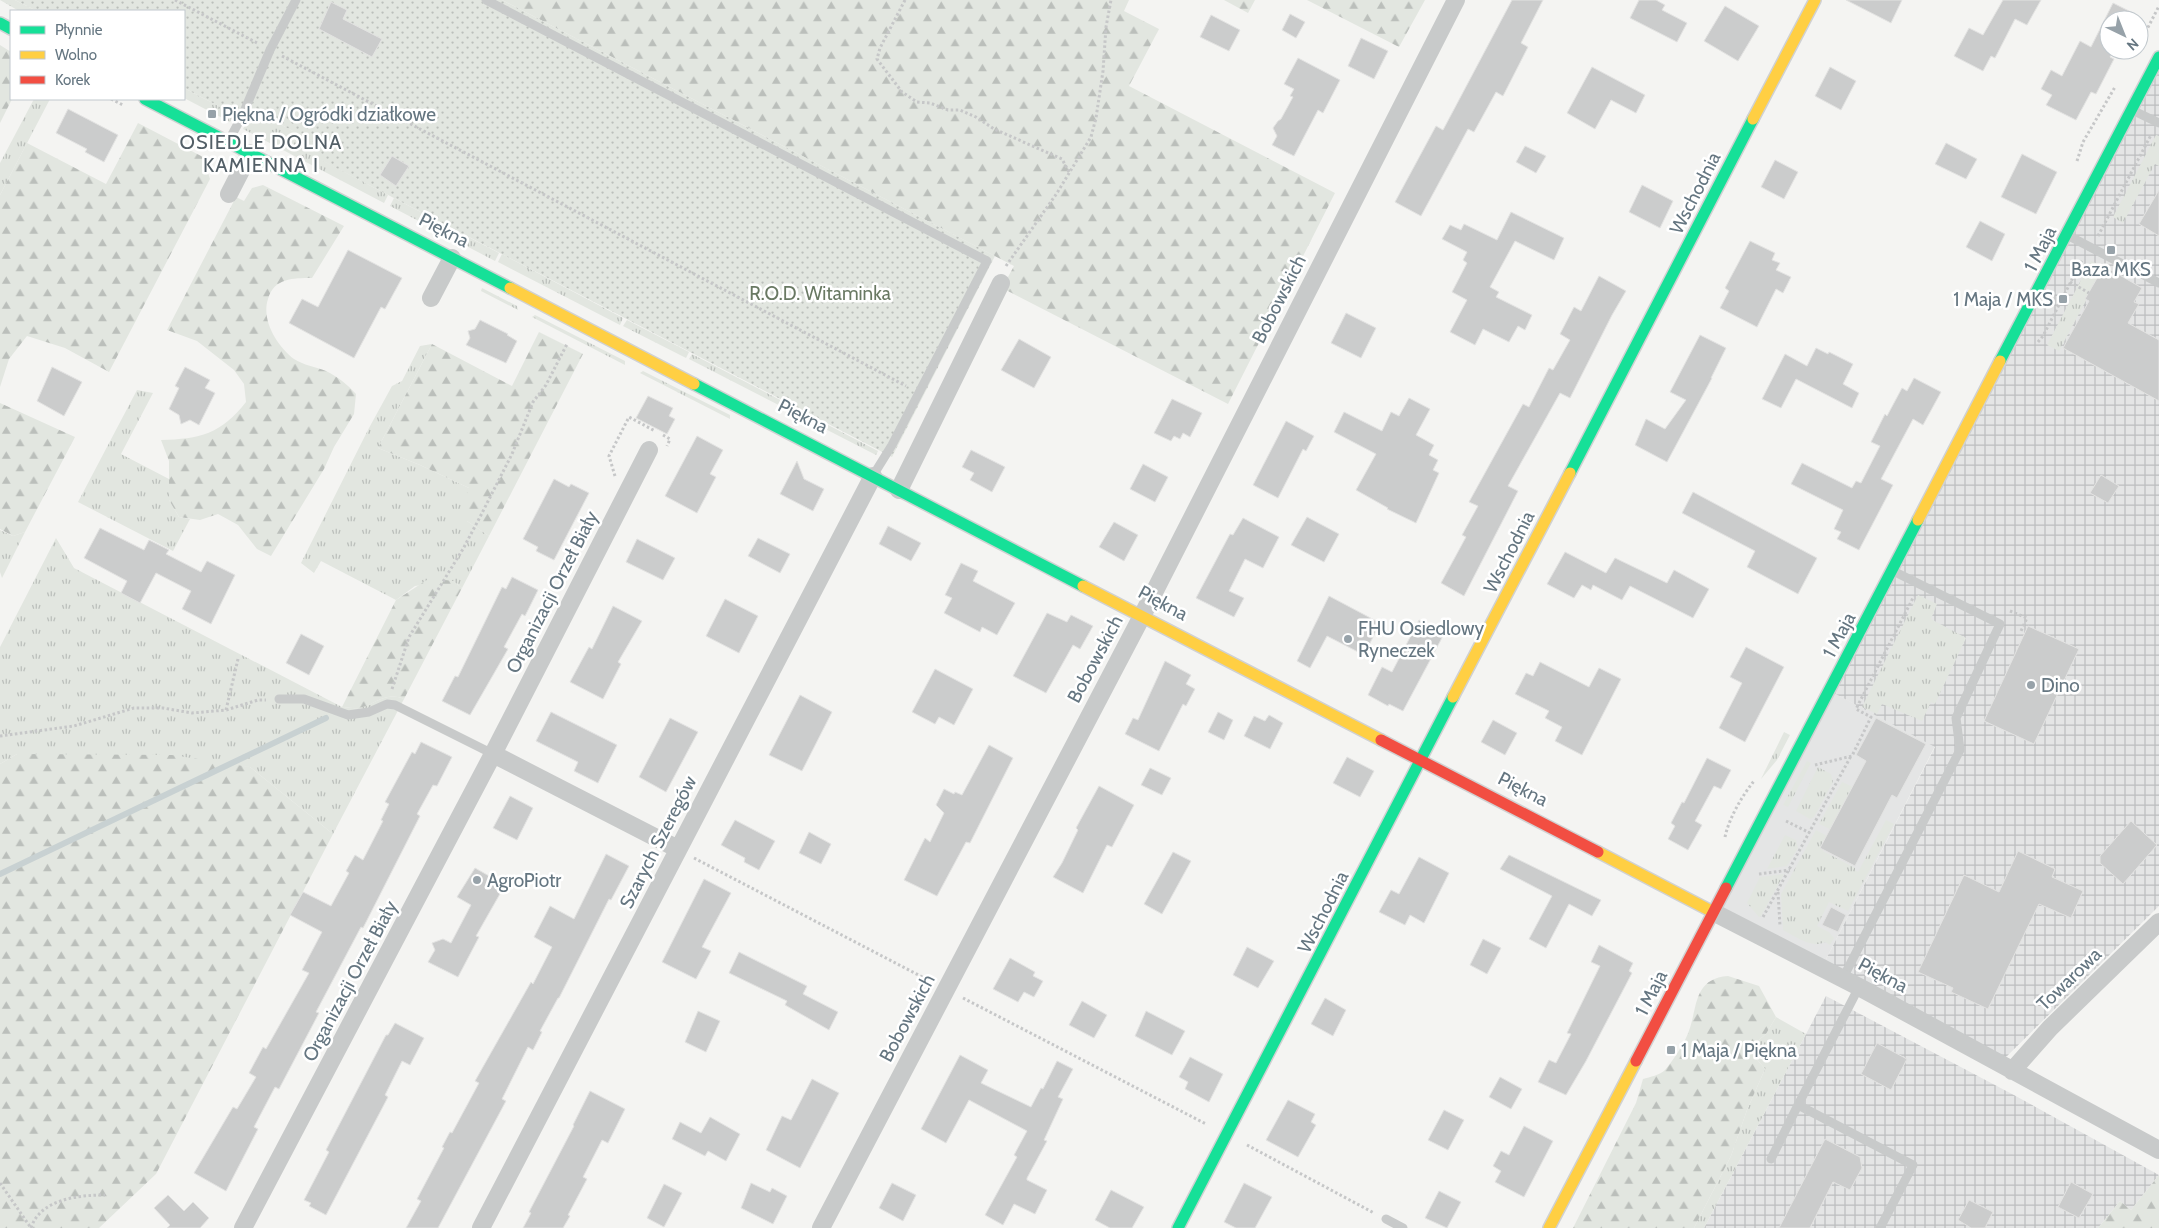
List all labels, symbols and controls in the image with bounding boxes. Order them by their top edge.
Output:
legend [10,10,185,100]
north arrow [2099,10,2149,60]
text: Płynnie [55,21,103,39]
text: N [2123,35,2143,54]
text: Wolno [55,46,97,64]
text: Korek [55,71,90,89]
place label: Piękna / Ogródki działkowe [222,103,436,126]
marker: Piękna / Ogródki działkowe [206,108,218,120]
district label: OSIEDLE DOLNA KAMIENNA I [180,130,342,177]
street label: Wschodnia [1665,148,1725,238]
street label: Piękna [415,208,473,252]
street label: 1 Maja [2019,222,2061,276]
marker: Baza MKS [2105,244,2117,256]
street label: Bobowskich [1247,251,1311,347]
place label: Baza MKS [2071,258,2151,281]
park label: R.O.D. Witaminka [749,282,891,305]
place label: 1 Maja / MKS [1953,288,2053,311]
marker: 1 Maja / MKS [2057,293,2069,305]
street label: Piękna [774,394,832,438]
street label: Organizacji Orzeł Biały [501,507,603,677]
street label: Wschodnia [1479,507,1539,597]
street label: Piękna [1134,580,1192,626]
street label: 1 Maja [1818,608,1860,662]
street label: Bobowskich [1062,611,1128,707]
place label: FHU Osiedlowy Ryneczek [1358,617,1485,662]
marker: FHU Osiedlowy Ryneczek [1342,633,1354,645]
place label: Dino [2041,674,2080,697]
marker: Dino [2025,679,2037,691]
street label: Piękna [1494,767,1552,811]
street label: Szarych Szeregów [615,772,701,912]
street label: Wschodnia [1293,867,1353,957]
place label: AgroPiotr [487,869,561,892]
marker: AgroPiotr [471,874,483,886]
street label: Organizacji Orzeł Biały [298,896,402,1065]
street label: Towarowa [2032,943,2106,1015]
street label: Piękna [1854,952,1912,998]
street label: 1 Maja [1630,966,1672,1020]
street label: Bobowskich [874,970,940,1066]
place label: 1 Maja / Piękna [1681,1039,1797,1062]
marker: 1 Maja / Piękna [1665,1044,1677,1056]

